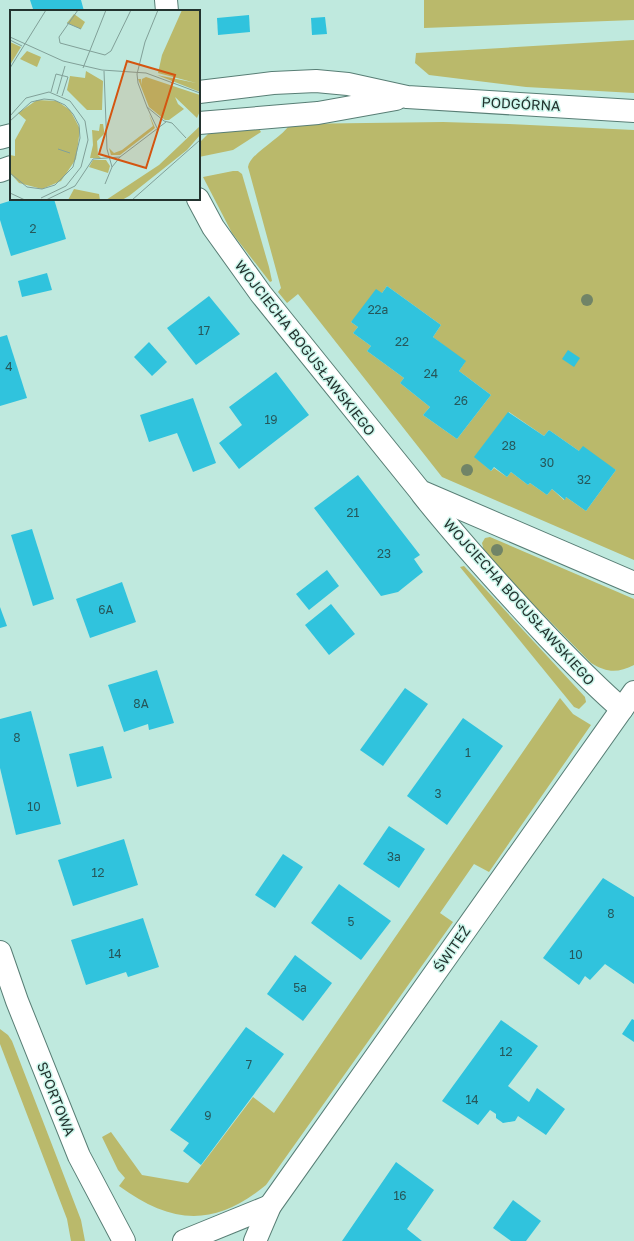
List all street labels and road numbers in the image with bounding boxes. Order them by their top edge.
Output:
street label: PODGÓRNA [481,93,562,114]
street label: WOJCIECHA BOGUSŁAWSKIEGO [232,257,379,439]
street label: WOJCIECHA BOGUSŁAWSKIEGO [440,515,599,688]
street label: ŚWITEŹ [430,922,474,975]
street label: SPORTOWA [34,1059,79,1139]

